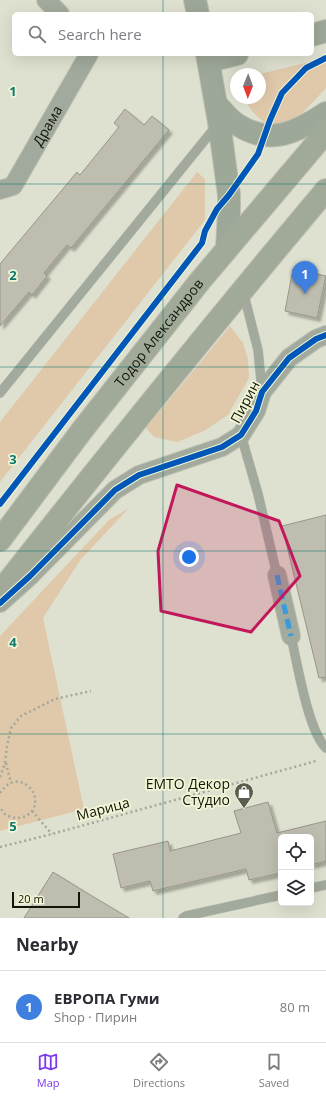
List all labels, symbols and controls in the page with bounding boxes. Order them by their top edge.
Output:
search box [12,12,314,56]
icon: search [26,23,48,45]
text: Search here [58,24,142,44]
north arrow [230,68,266,104]
text: 1 [9,82,17,100]
street label: Драма [28,102,66,149]
pin: 1 [292,261,318,294]
text: 2 [9,266,17,284]
street label: Тодор Александров [110,275,207,391]
street label: Пирин [226,377,264,426]
text: 3 [9,450,17,468]
your location [179,547,199,567]
text: 4 [9,633,17,651]
place label: ЕМТО Декор Студио [146,774,230,809]
shop icon: ЕМТО Декор Студио [233,781,255,809]
street label: Марица [74,792,132,825]
text: 5 [9,817,17,835]
map controls [278,834,314,906]
button: locate [278,834,314,870]
button: layers [278,870,314,906]
scale bar [12,890,80,909]
text: 20 m [18,891,44,906]
text: Nearby [16,933,78,956]
text: ЕВРОПА Гуми [54,988,160,1008]
text: 1 [25,998,33,1016]
text: 80 m [280,998,310,1016]
text: Shop · Пирин [54,1008,137,1026]
tab: Map [37,1051,60,1090]
tab: Directions [133,1051,185,1090]
tab: Saved [259,1051,289,1090]

